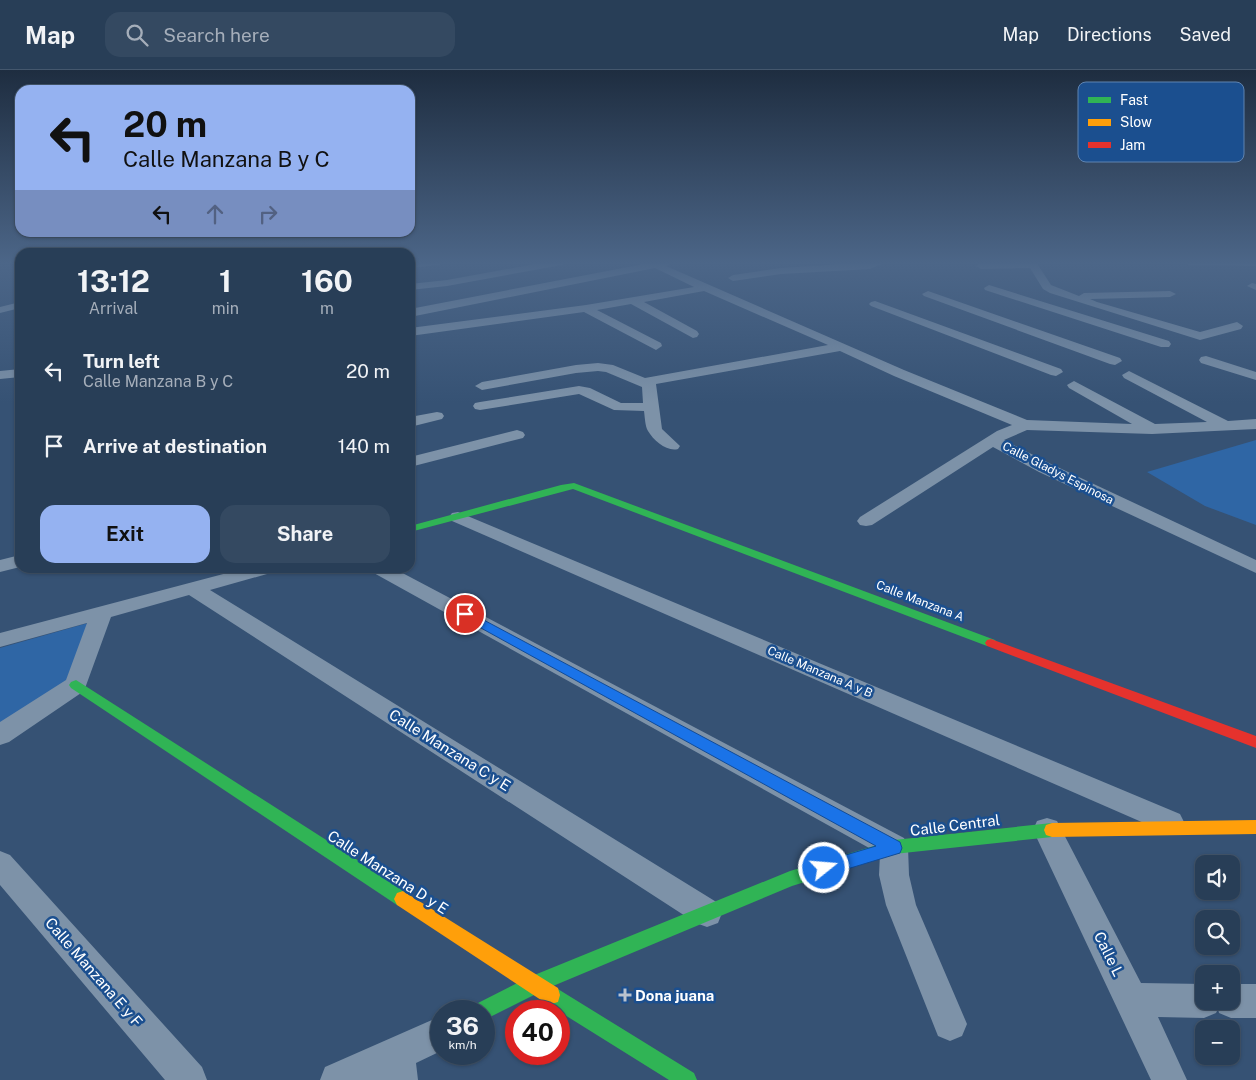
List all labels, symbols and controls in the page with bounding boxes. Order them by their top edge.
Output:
search box [105,12,455,57]
text: Map [25,21,75,49]
icon: search [123,21,151,49]
text: Search here [163,24,270,46]
text: Map [1002,24,1039,45]
text: Directions [1067,24,1152,45]
text: Saved [1180,24,1231,45]
legend [1078,82,1244,162]
text: Fast [1120,92,1148,108]
text: 20 m [123,104,207,145]
icon: left [40,105,105,170]
text: Slow [1120,114,1152,130]
text: Jam [1120,137,1145,153]
text: Calle Manzana B y C [123,146,330,172]
icon: left [148,200,176,228]
icon: ahead [201,200,229,228]
icon: right [254,200,282,228]
text: 13:12 [77,263,150,299]
text: 1 [219,263,232,299]
text: 160 [301,263,353,299]
text: Arrival [89,299,138,318]
text: min [212,299,239,318]
text: m [320,299,334,318]
text: Turn left [83,350,160,372]
icon: left [40,357,68,385]
text: 20 m [346,360,390,382]
text: Calle Manzana B y C [83,372,233,391]
icon: arrive [40,432,68,460]
text: Arrive at destination [83,435,267,457]
text: 140 m [338,435,390,457]
street label: Calle Gladys Espinosa [1000,439,1116,507]
button: Exit [40,505,210,563]
button: Share [220,505,390,563]
street label: Calle Manzana A [874,578,966,624]
pin [444,593,486,635]
icon: arrive [451,600,479,628]
street label: Calle Manzana A y B [765,643,875,701]
street label: Calle Manzana C y E [386,706,514,794]
street label: Calle Central [909,811,1001,839]
street label: Calle Manzana D y E [325,827,451,917]
position arrow [797,841,849,893]
map controls [1195,855,1240,1065]
button: sound [1195,855,1240,900]
button: search [1195,910,1240,955]
street label: Calle Manzana E y F [42,914,146,1030]
street label: Calle L [1091,929,1127,979]
button: + [1195,965,1240,1010]
place label: Dona juana [635,987,714,1004]
marker: Dona juana [619,989,631,1001]
speed limit sign: 40 [505,1000,570,1065]
text: 36 [446,1011,479,1041]
button: − [1195,1020,1240,1065]
text: km/h [448,1038,477,1052]

